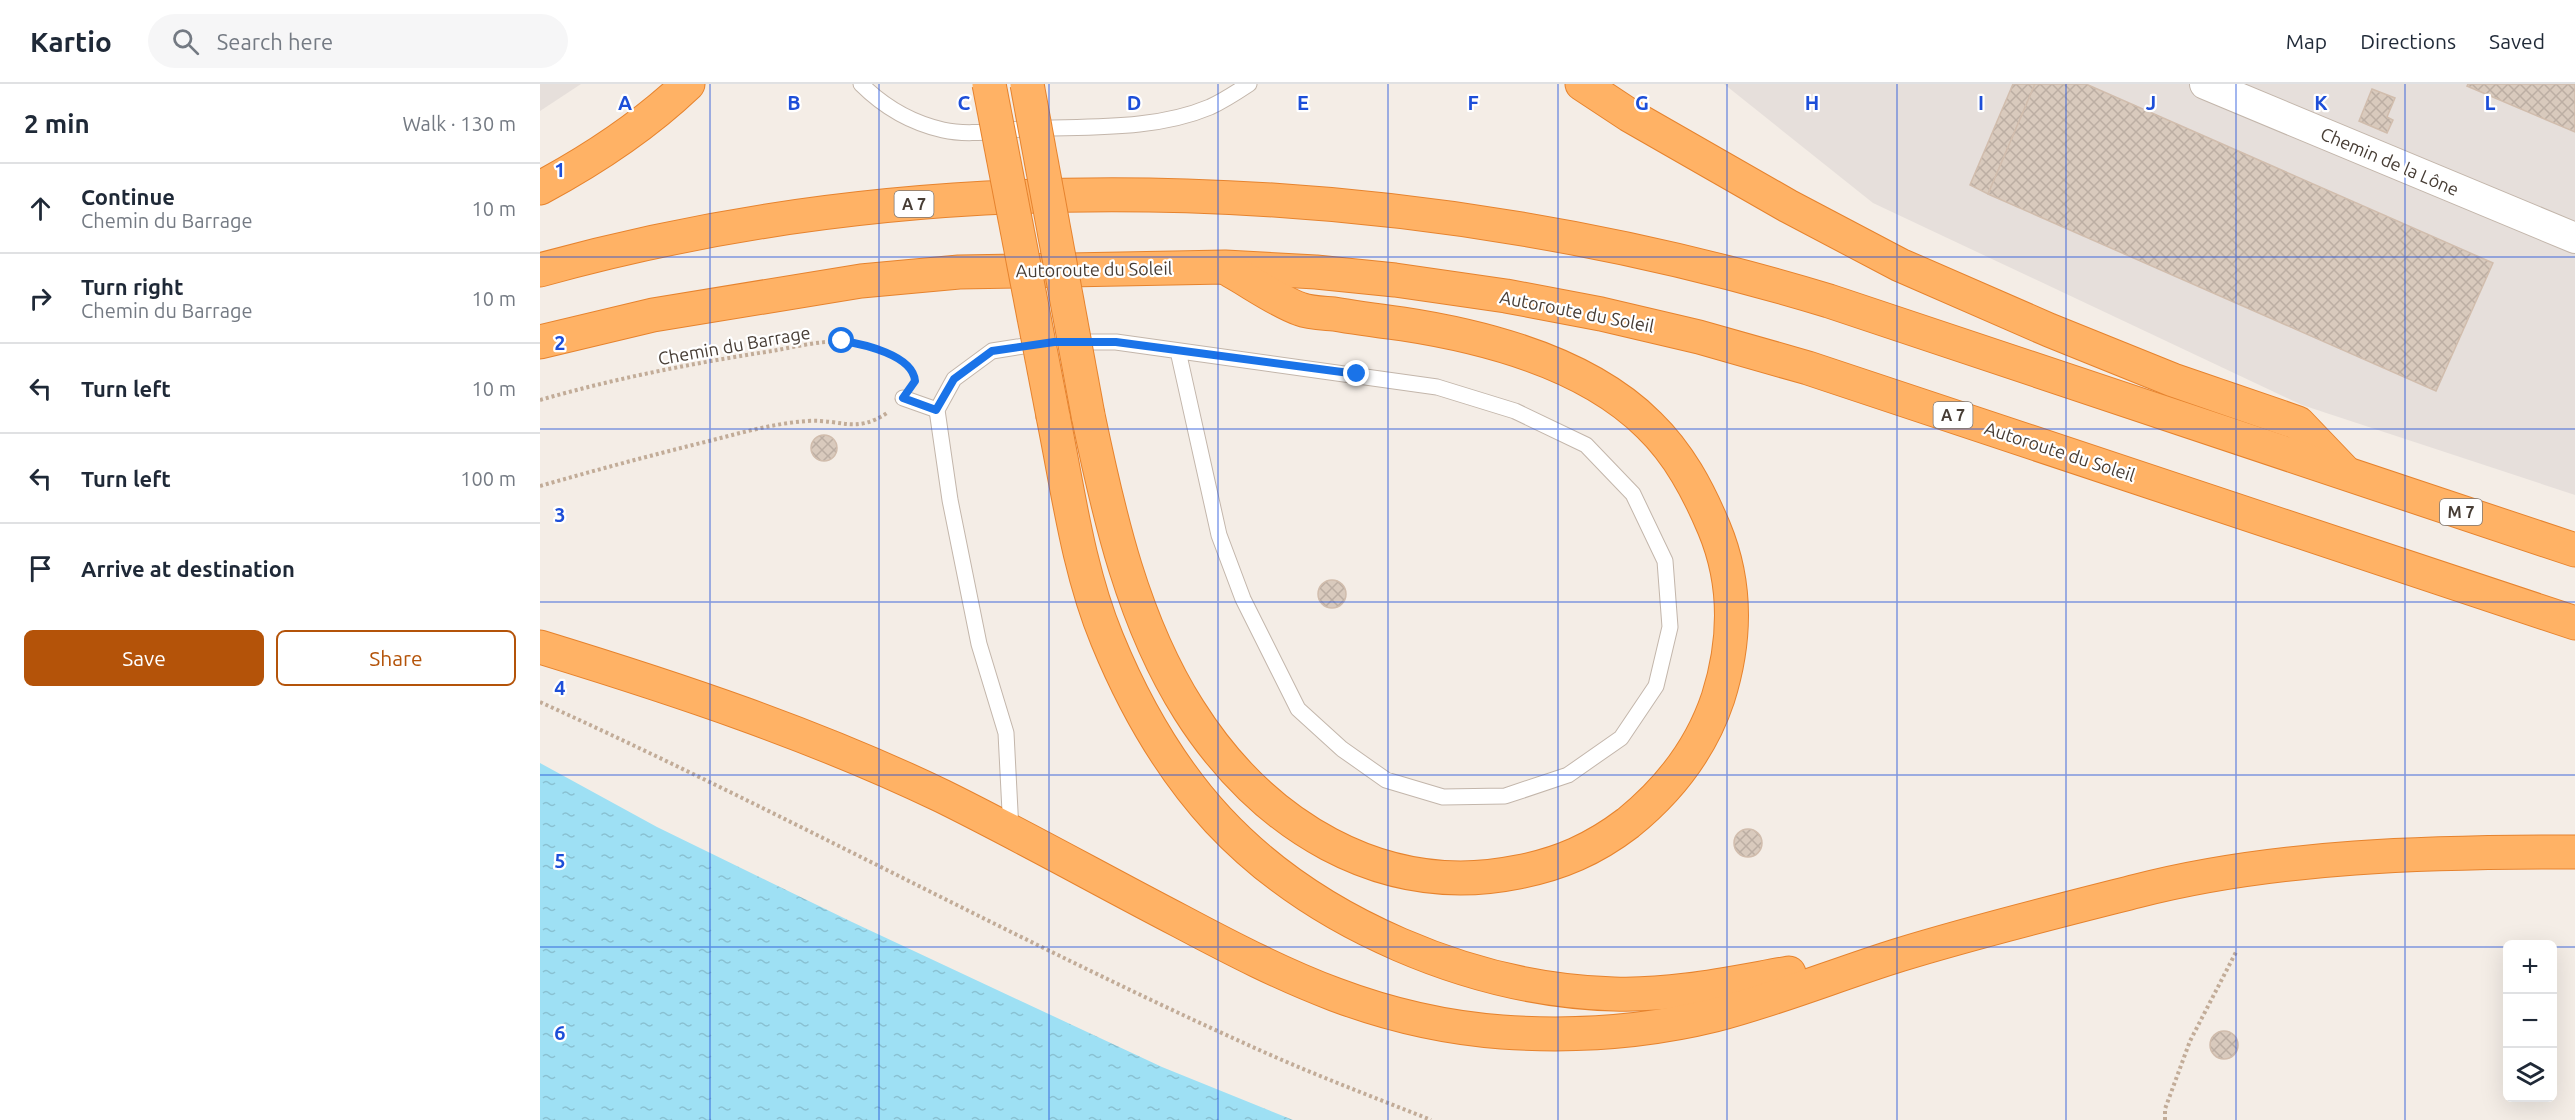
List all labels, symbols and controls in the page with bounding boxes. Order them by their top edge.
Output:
search box [148,14,568,68]
icon: search [169,25,202,58]
text: Kartio [30,26,112,57]
text: Search here [217,29,333,54]
text: Map [2286,29,2327,53]
text: Directions [2360,29,2456,53]
text: Saved [2489,29,2545,53]
text: A [618,91,632,114]
text: B [787,91,801,114]
text: C [958,91,971,114]
text: D [1127,91,1141,114]
text: E [1297,91,1309,114]
text: F [1467,91,1479,114]
text: G [1635,91,1649,114]
text: H [1805,91,1819,114]
text: I [1978,91,1984,114]
text: J [2146,91,2156,114]
text: K [2314,91,2328,114]
text: L [2485,91,2496,114]
text: 2 min [24,109,90,138]
text: Walk · 130 m [403,112,516,135]
street label: Chemin de la Lône [2318,123,2462,199]
text: 1 [554,158,566,181]
text: Continue [81,184,175,209]
road number: A 7 [894,191,934,217]
icon: ahead [24,192,57,225]
text: 10 m [472,197,516,220]
text: Chemin du Barrage [81,209,252,232]
street label: Autoroute du Soleil [1015,258,1173,280]
text: Turn right [81,274,183,299]
icon: right [24,282,57,315]
street label: Autoroute du Soleil [1498,286,1656,336]
text: 10 m [472,287,516,310]
text: Chemin du Barrage [81,299,252,322]
street label: Chemin du Barrage [656,322,812,368]
route start [828,327,854,353]
text: 2 [554,331,566,354]
route end [1343,360,1369,386]
icon: left [24,372,57,405]
text: Turn left [81,376,171,401]
text: 10 m [472,377,516,400]
road number: A 7 [1934,402,1972,428]
street label: Autoroute du Soleil [1982,417,2138,485]
icon: left [24,462,57,495]
text: Turn left [81,466,171,491]
text: 100 m [460,467,516,490]
road number: M 7 [2440,499,2482,525]
text: 3 [554,503,566,526]
icon: arrive [24,552,57,585]
text: Arrive at destination [81,556,295,581]
button: Save [24,630,264,686]
button: Share [276,630,516,686]
text: 4 [554,676,566,699]
text: 5 [554,849,566,872]
map controls [2503,940,2557,1102]
button: + [2503,940,2557,994]
button: − [2503,994,2557,1048]
text: 6 [554,1021,566,1044]
button: layers [2503,1048,2557,1102]

